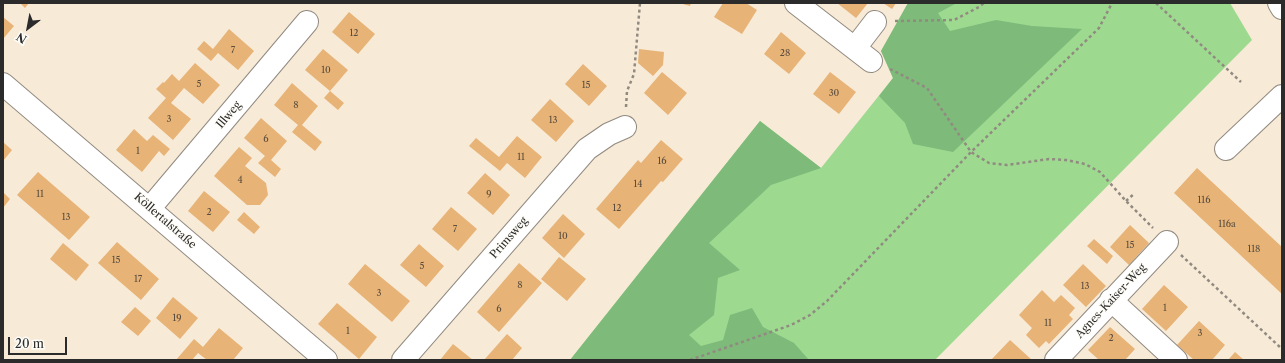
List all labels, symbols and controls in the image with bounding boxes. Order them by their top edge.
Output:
north arrow [8,8,48,48]
house number: 12 [350,28,358,38]
text: N [14,30,29,47]
house number: 7 [231,45,235,55]
house number: 28 [780,48,790,58]
house number: 10 [321,65,331,75]
house number: 5 [197,79,201,89]
house number: 15 [582,80,590,90]
house number: 30 [829,88,839,98]
street label: Illweg [214,99,244,131]
house number: 8 [293,100,299,110]
house number: 3 [167,114,171,124]
house number: 13 [549,115,557,125]
house number: 6 [263,134,269,144]
house number: 1 [136,146,140,156]
house number: 11 [517,152,525,162]
house number: 16 [657,156,667,166]
house number: 4 [237,175,243,185]
house number: 14 [634,179,642,189]
house number: 11 [36,189,44,199]
house number: 9 [486,189,492,199]
street label: Köllertalstraße [131,190,199,252]
house number: 116 [1198,195,1210,205]
house number: 12 [613,203,621,213]
house number: 2 [206,207,212,217]
house number: 13 [62,212,70,222]
street label: Primsweg [487,214,531,262]
house number: 116a [1218,219,1236,229]
house number: 7 [453,224,457,234]
house number: 10 [558,231,568,241]
house number: 15 [1126,240,1134,250]
house number: 118 [1248,244,1260,254]
house number: 15 [112,255,120,265]
house number: 5 [420,261,424,271]
street label: Agnes-Kaiser-Weg [1073,261,1149,341]
house number: 17 [134,274,142,284]
house number: 8 [517,280,523,290]
house number: 13 [1081,281,1089,291]
house number: 3 [377,288,381,298]
house number: 1 [1163,303,1167,313]
house number: 6 [496,304,502,314]
house number: 19 [172,313,182,323]
house number: 11 [1044,318,1052,328]
house number: 1 [346,326,350,336]
house number: 3 [1198,328,1202,338]
scale bar [10,329,69,355]
house number: 2 [1108,333,1114,343]
text: 20 m [15,336,44,351]

